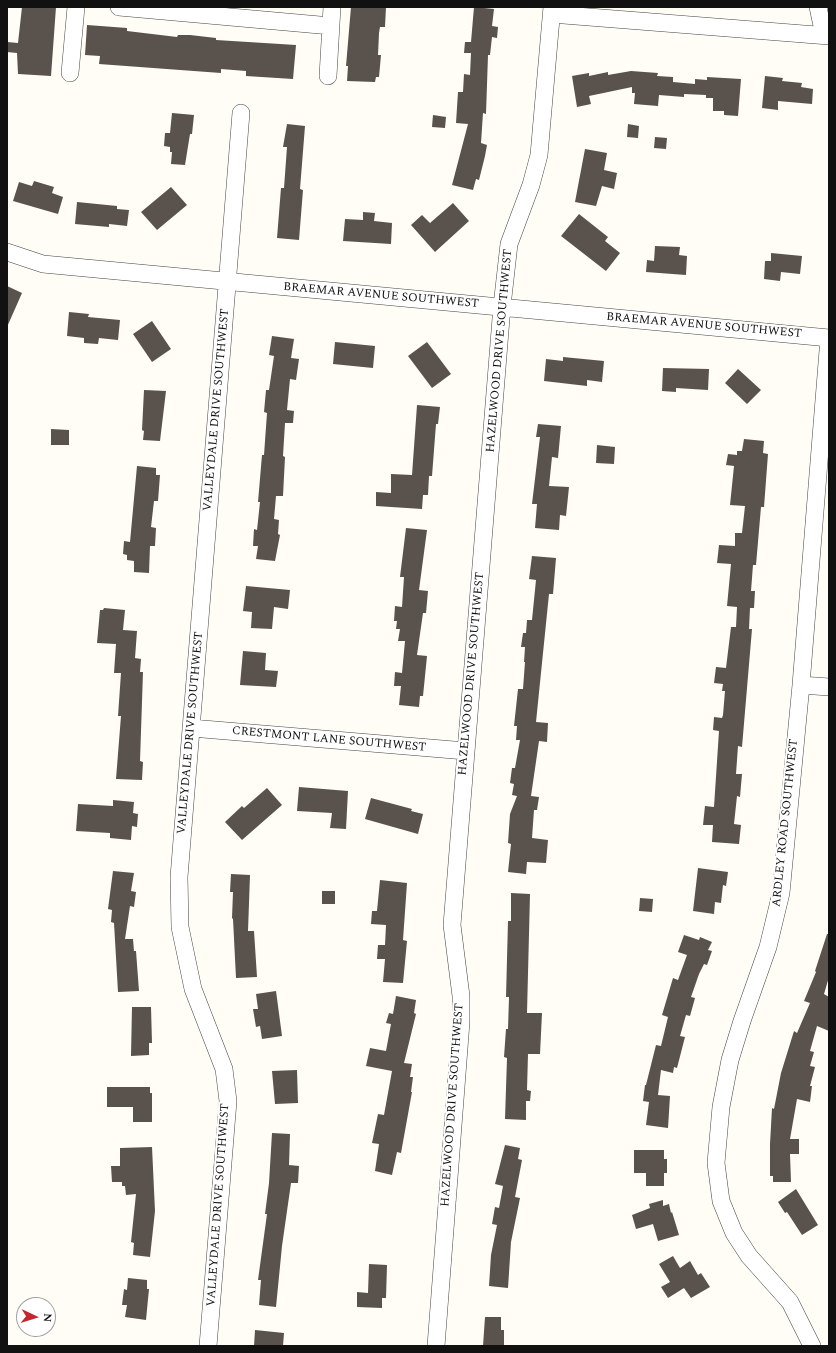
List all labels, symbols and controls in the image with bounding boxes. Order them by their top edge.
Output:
street label: HAZELWOOD DRIVE SOUTHWEST [484,249,516,453]
street label: BRAEMAR AVENUE SOUTHWEST [283,280,479,312]
street label: VALLEYDALE DRIVE SOUTHWEST [201,308,233,512]
street label: BRAEMAR AVENUE SOUTHWEST [606,310,802,342]
street label: HAZELWOOD DRIVE SOUTHWEST [456,572,488,776]
street label: VALLEYDALE DRIVE SOUTHWEST [175,631,207,835]
street label: CRESTMONT LANE SOUTHWEST [231,724,427,756]
street label: ARDLEY ROAD SOUTHWEST [770,738,802,908]
street label: HAZELWOOD DRIVE SOUTHWEST [439,1003,467,1207]
street label: VALLEYDALE DRIVE SOUTHWEST [205,1103,233,1307]
north arrow [16,1297,56,1337]
text: N [39,1313,56,1323]

